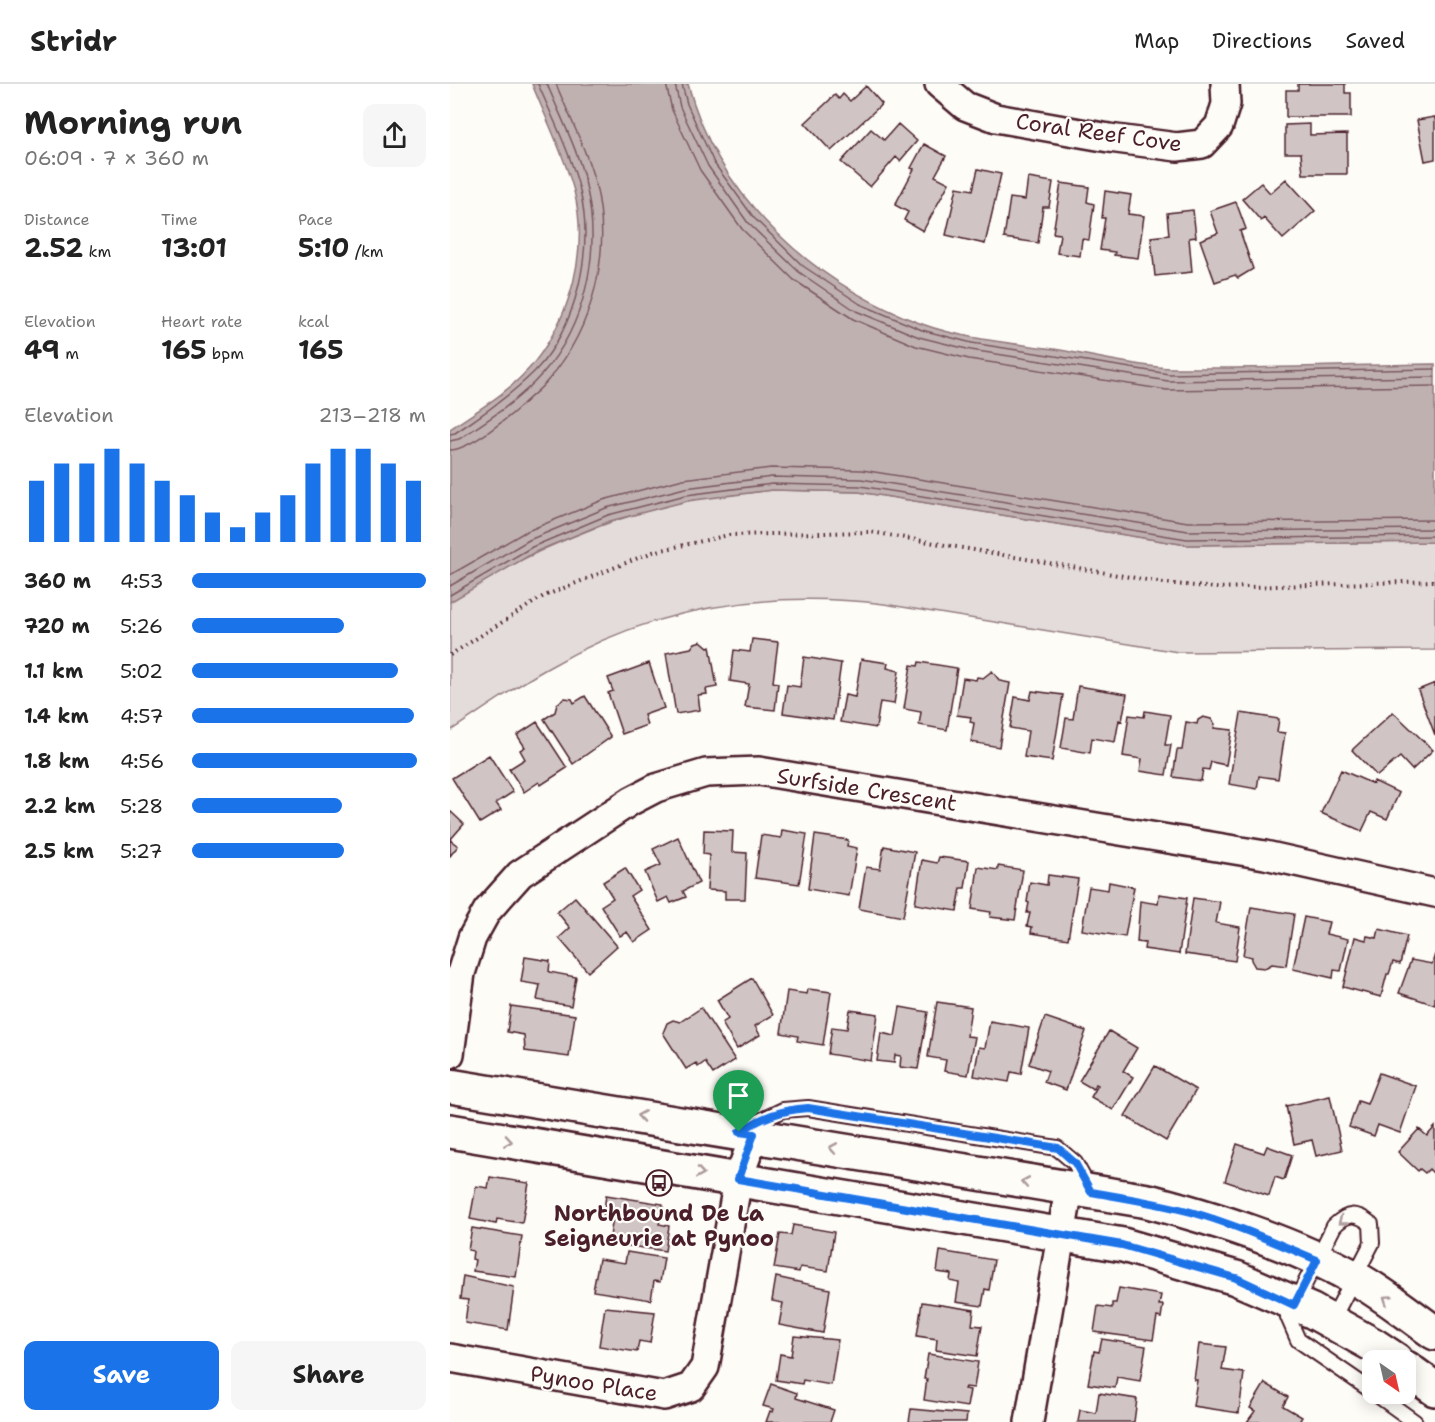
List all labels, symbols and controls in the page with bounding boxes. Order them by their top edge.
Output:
text: Stridr [30,22,117,60]
text: Map [1134,27,1179,55]
text: Directions [1212,27,1312,55]
text: Saved [1345,27,1405,55]
text: Morning run [24,100,242,145]
button: share [363,104,426,167]
street label: Coral Reef Cove [1014,106,1184,159]
text: 06:09 · 7 × 360 m [24,145,209,171]
text: Distance [24,209,90,230]
text: Time [161,209,198,230]
text: Pace [298,209,333,230]
text: 2.52 [24,230,83,265]
text: 13:01 [161,230,227,265]
text: 5:10 [298,230,350,265]
text: km [83,241,111,262]
text: /km [350,241,384,262]
text: Elevation [24,311,96,332]
text: Heart rate [161,311,243,332]
text: kcal [298,311,329,332]
text: 49 [24,332,60,367]
text: 165 [161,332,206,367]
text: 165 [298,332,343,367]
text: m [60,343,79,364]
text: bpm [206,343,244,364]
text: Elevation [24,402,114,428]
text: 213–218 m [318,402,426,428]
text: 360 m [24,568,91,594]
text: 4:53 [120,568,164,594]
text: 720 m [24,613,90,639]
text: 5:26 [120,613,163,639]
text: 1.1 km [24,658,83,684]
text: 5:02 [120,658,163,684]
text: 1.4 km [24,703,89,729]
text: 4:57 [120,703,163,729]
text: 1.8 km [24,748,90,774]
text: 4:56 [120,748,164,774]
street label: Surfside Crescent [775,761,959,818]
text: 2.2 km [24,793,95,819]
text: 5:28 [120,793,163,819]
text: 2.5 km [24,838,94,864]
text: 5:27 [120,838,163,864]
pin [713,1070,764,1132]
icon: arrive [722,1079,755,1112]
one-way arrow [636,1110,646,1123]
one-way arrow [502,1134,512,1147]
one-way arrow [828,1142,838,1155]
one-way arrow [696,1166,705,1178]
bus stop icon: Northbound De La Seigneurie at Pynoo [644,1168,674,1198]
one-way arrow [1021,1176,1031,1189]
place label: Northbound De La Seigneurie at Pynoo [544,1199,774,1253]
one-way arrow [1337,1214,1348,1225]
one-way arrow [1382,1296,1393,1307]
button: Save [24,1341,219,1410]
button: Share [231,1341,426,1410]
north arrow [1362,1350,1416,1404]
map controls [1362,1350,1416,1404]
street label: Pynoo Place [528,1359,660,1408]

